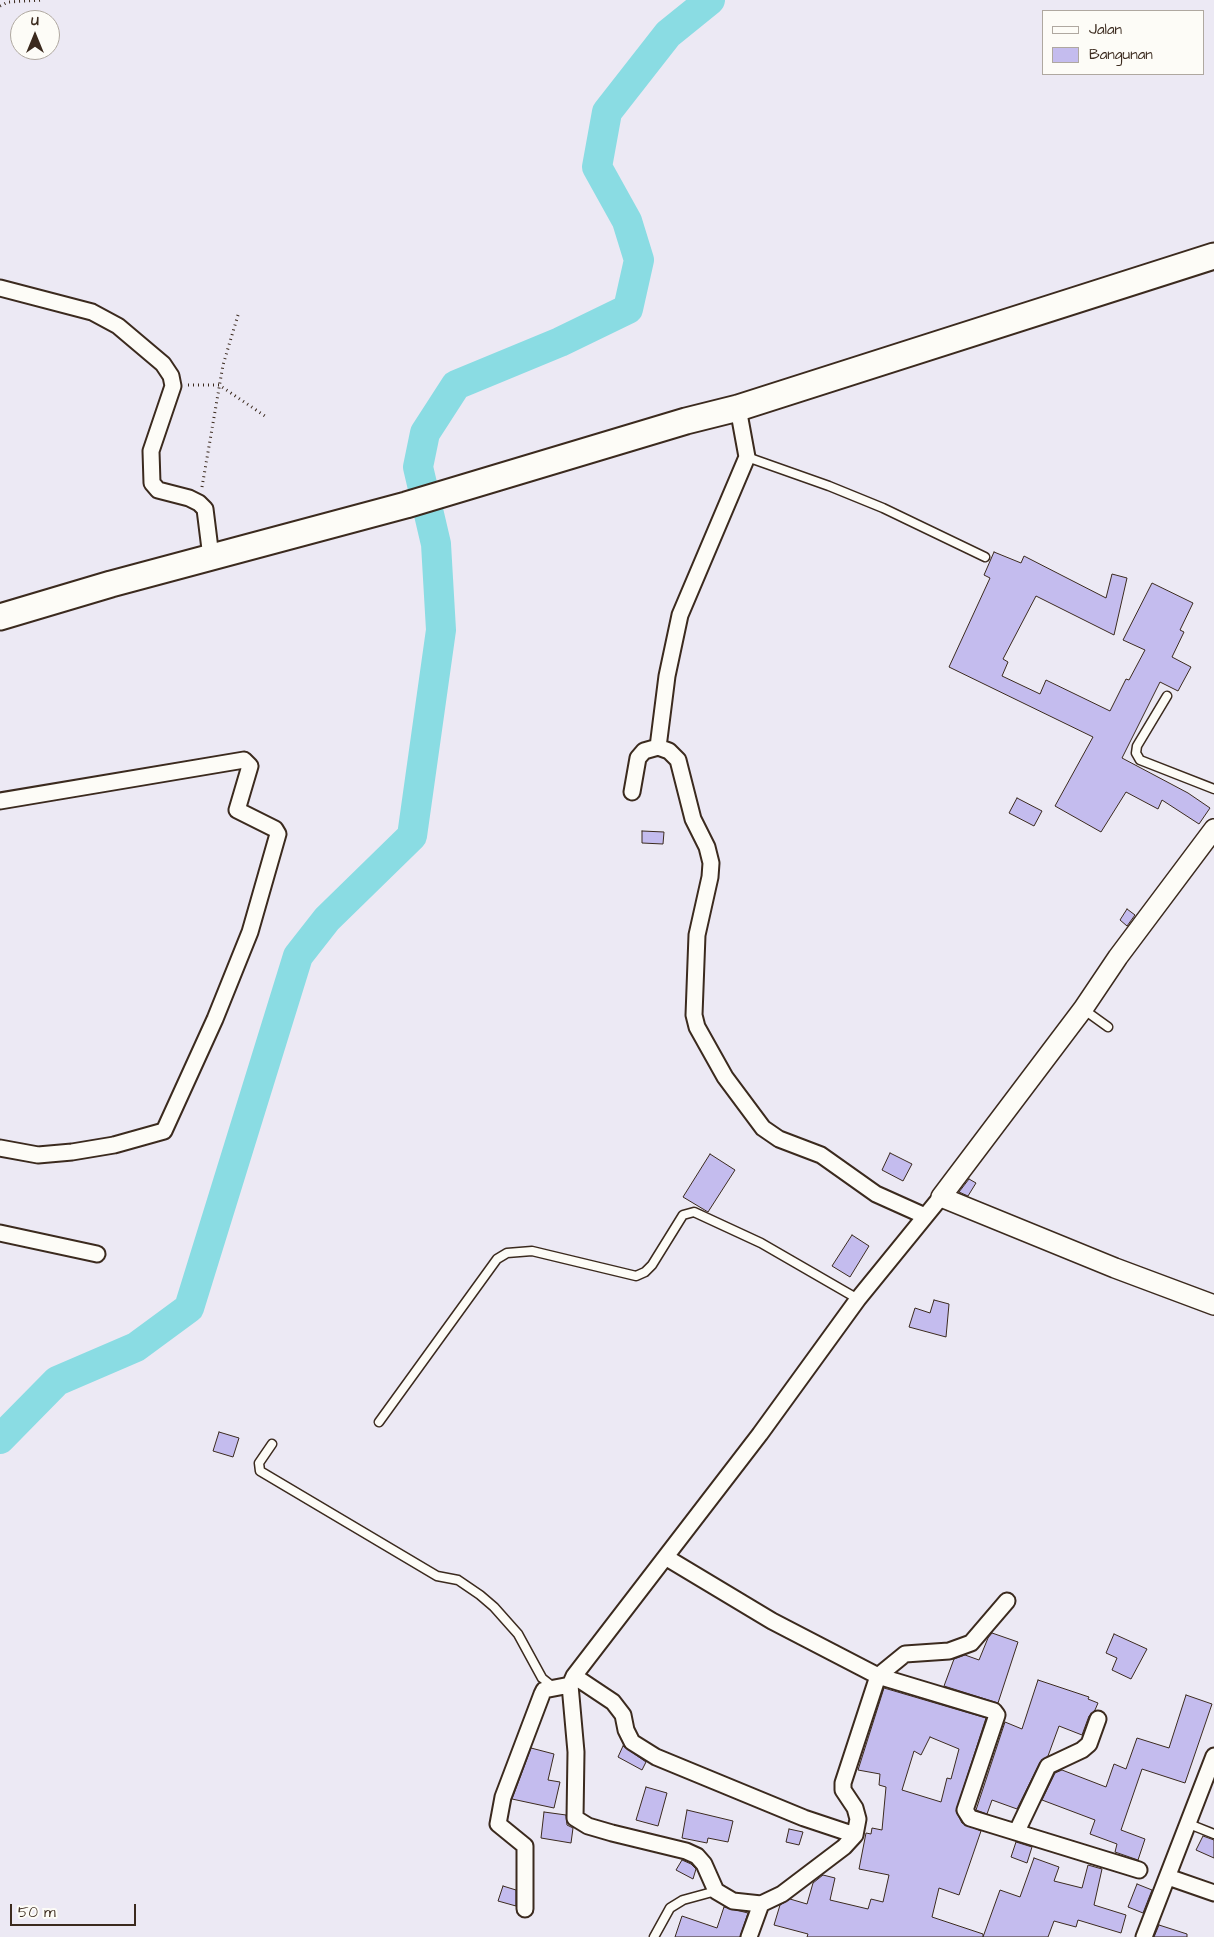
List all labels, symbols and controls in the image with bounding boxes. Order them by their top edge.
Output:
north arrow [10,10,60,60]
legend [1042,10,1204,75]
text: U [31,11,39,31]
text: Jalan [1089,19,1122,40]
text: Bangunan [1089,44,1153,65]
scale bar [12,1894,139,1926]
text: 50 m [18,1902,56,1923]

